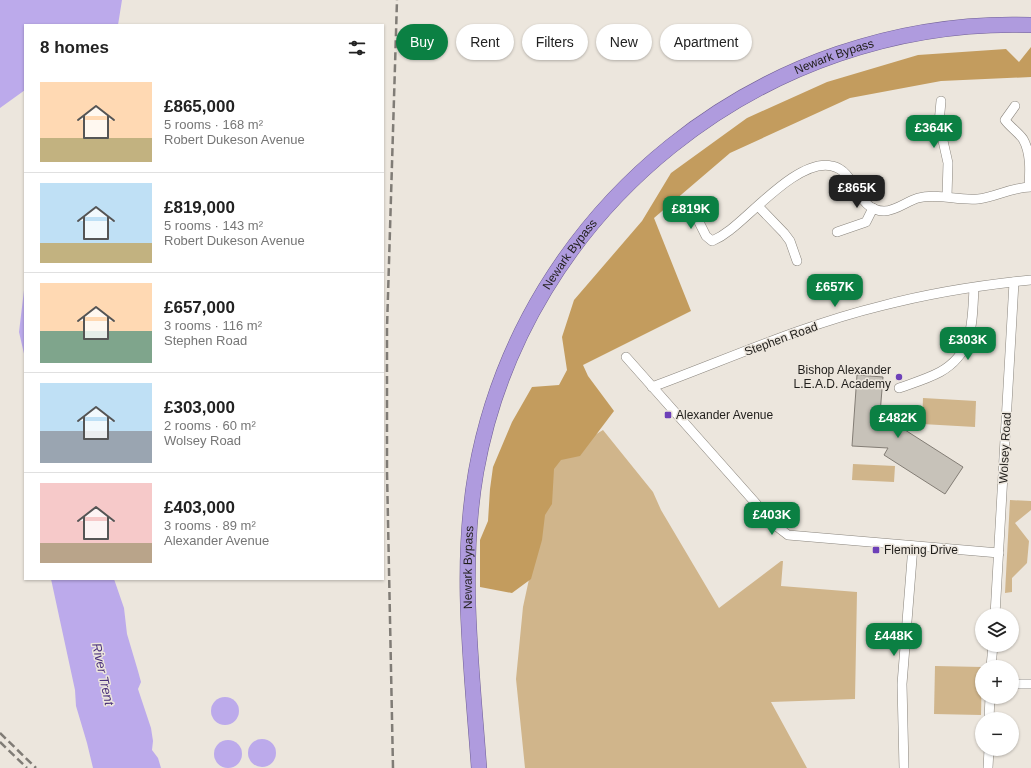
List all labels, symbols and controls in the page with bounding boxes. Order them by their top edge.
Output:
chip: Buy [396,24,448,60]
chip: Rent [456,24,514,60]
chip: Filters [522,24,588,60]
chip: New [596,24,652,60]
chip: Apartment [660,24,752,60]
street label: Newark Bypass [792,36,875,77]
icon: filters [346,37,368,59]
text: 8 homes [40,38,109,57]
text: £865,000 [164,97,235,116]
icon: home [72,98,120,146]
pin: £364K [906,115,962,149]
text: 5 rooms · 168 m² [164,117,263,132]
text: £364K [915,120,953,135]
text: Robert Dukeson Avenue [164,132,305,147]
pin: £865K [829,175,885,209]
text: £865K [838,180,876,195]
pin: £819K [663,196,719,230]
text: £819,000 [164,198,235,217]
icon: home [72,199,120,247]
text: £819K [672,201,710,216]
street label: Newark Bypass [540,216,600,292]
text: 5 rooms · 143 m² [164,218,263,233]
text: Robert Dukeson Avenue [164,233,305,248]
pin: £657K [807,274,863,308]
text: £657K [816,279,854,294]
text: £657,000 [164,298,235,317]
icon: home [72,299,120,347]
text: 3 rooms · 116 m² [164,318,262,333]
street label: Stephen Road [743,319,819,359]
pin: £303K [940,327,996,361]
text: £303K [949,332,987,347]
text: Stephen Road [164,333,247,348]
place label: Bishop Alexander L.E.A.D. Academy [794,363,891,391]
marker: Bishop Alexander L.E.A.D. Academy [894,372,904,382]
text: £303,000 [164,398,235,417]
icon: home [72,399,120,447]
pin: £482K [870,405,926,439]
place label: Alexander Avenue [676,408,774,422]
marker: Alexander Avenue [663,410,673,420]
text: £482K [879,410,917,425]
street label: Wolsey Road [996,412,1014,484]
text: 2 rooms · 60 m² [164,418,256,433]
text: Wolsey Road [164,433,241,448]
text: £403,000 [164,498,235,517]
icon: home [72,499,120,547]
pin: £403K [744,502,800,536]
text: £403K [753,507,791,522]
text: 3 rooms · 89 m² [164,518,256,533]
street label: Newark Bypass [461,525,476,609]
text: Alexander Avenue [164,533,269,548]
place label: Fleming Drive [884,543,958,557]
marker: Fleming Drive [871,545,881,555]
map controls [975,608,1019,756]
button: layers [975,608,1019,652]
pin: £448K [866,623,922,657]
text: £448K [875,628,913,643]
water label: River Trent [89,641,117,708]
button: + [975,660,1019,704]
button: − [975,712,1019,756]

